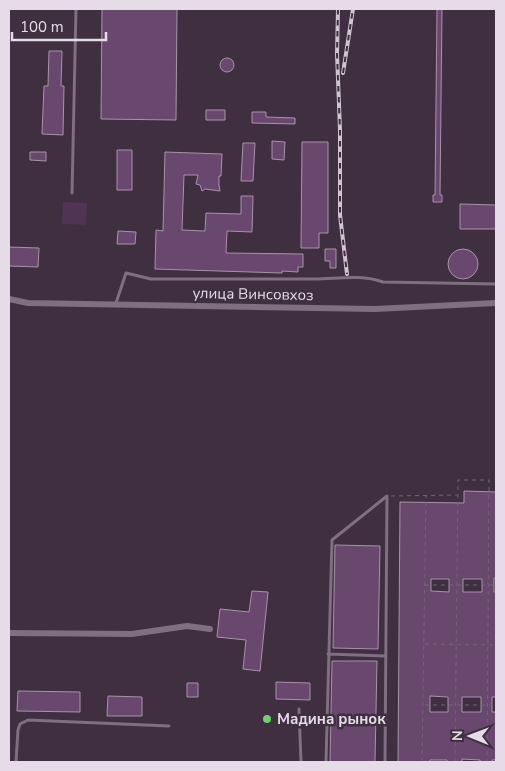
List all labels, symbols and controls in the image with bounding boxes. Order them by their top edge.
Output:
scale bar [12,10,106,42]
text: 100 m [20,17,64,37]
street label: улица Винсовхоз [192,283,314,305]
place label: Мадина рынок [277,709,386,729]
north arrow [445,711,495,761]
marker: Мадина рынок [261,713,273,725]
text: N [448,730,467,741]

